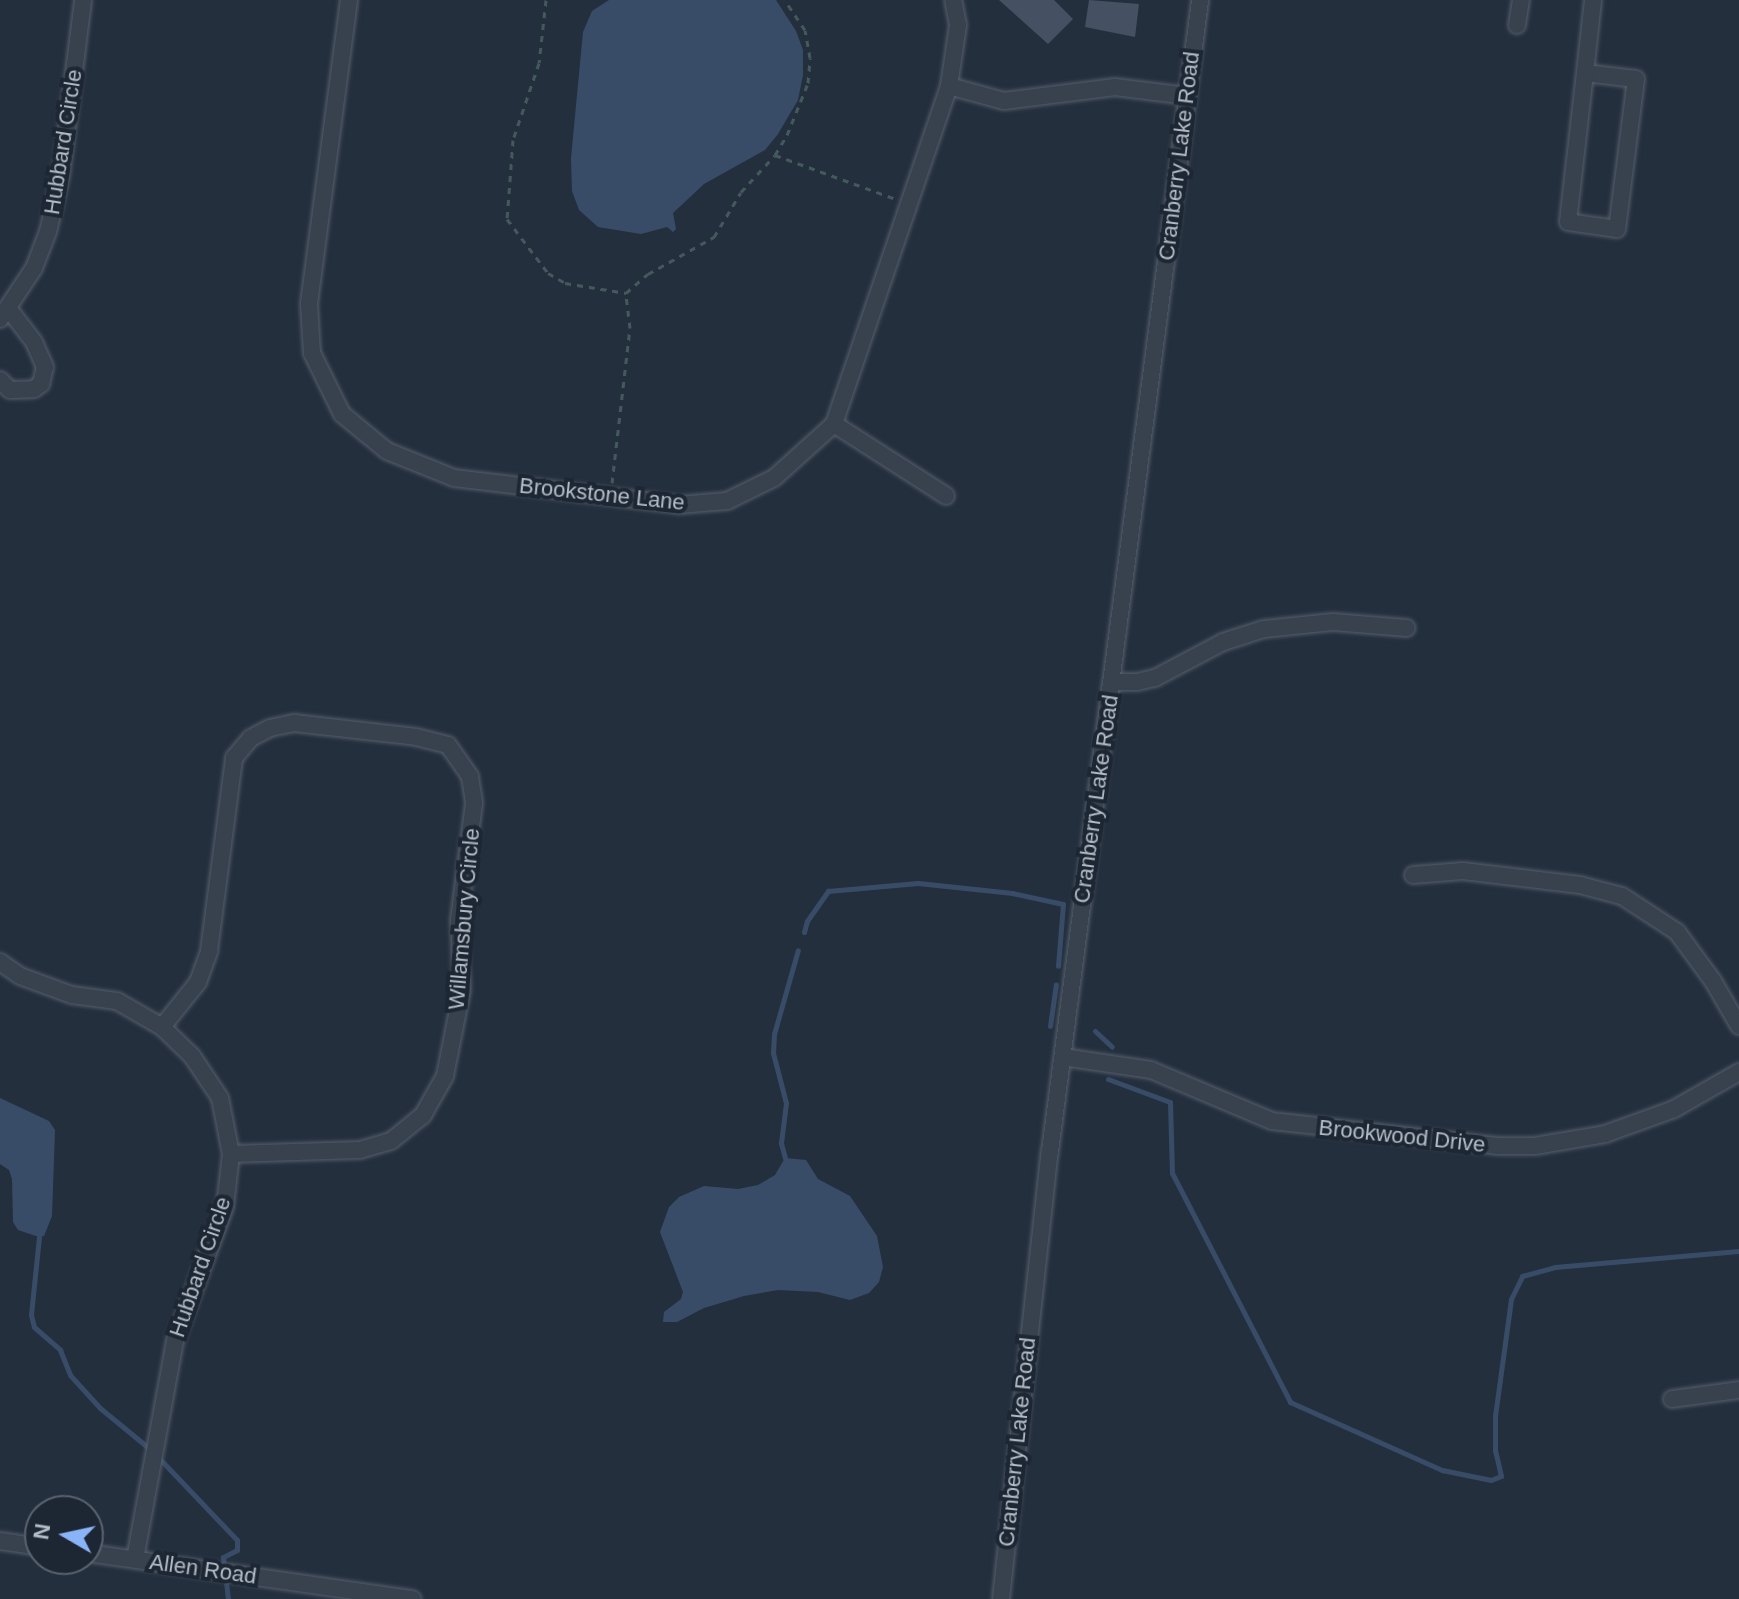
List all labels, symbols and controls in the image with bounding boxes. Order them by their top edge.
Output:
street label: Cranberry Lake Road [1153,50,1205,262]
street label: Hubbard Circle [38,67,88,217]
street label: Brookstone Lane [518,472,686,516]
street label: Cranberry Lake Road [1068,693,1124,905]
street label: Willamsbury Circle [443,827,485,1011]
street label: Brookwood Drive [1317,1114,1487,1158]
street label: Hubbard Circle [164,1193,236,1341]
street label: Cranberry Lake Road [993,1336,1041,1548]
north arrow [24,1495,104,1575]
text: N [28,1522,55,1541]
street label: Allen Road [148,1548,258,1590]

